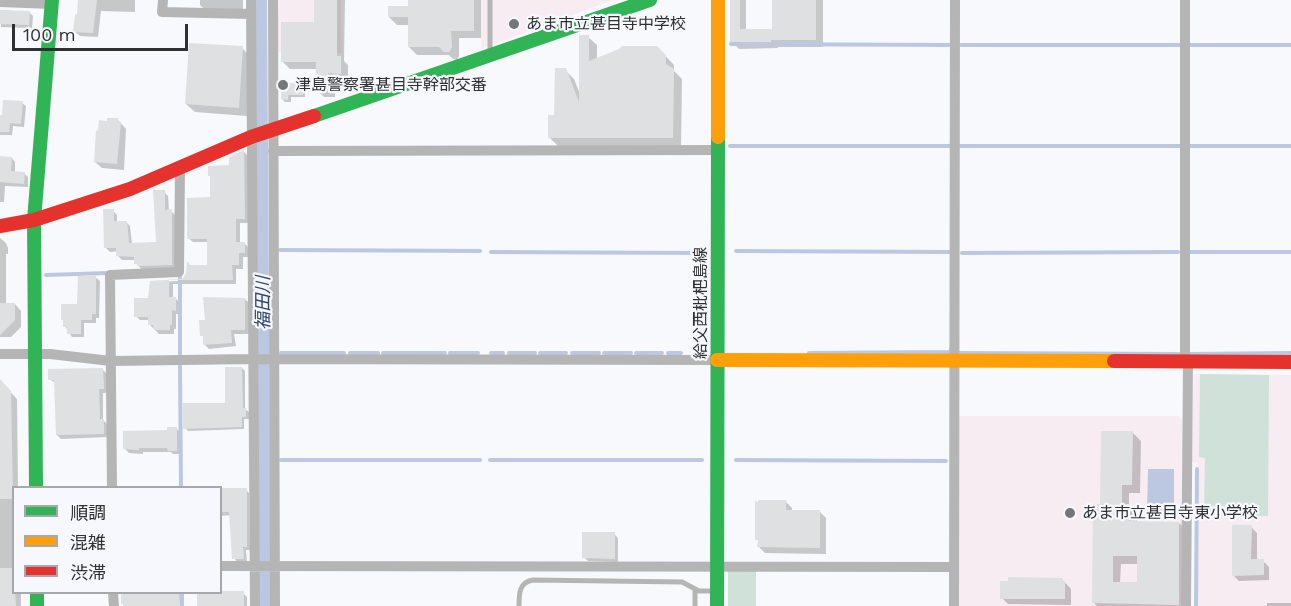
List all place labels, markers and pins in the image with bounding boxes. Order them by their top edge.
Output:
place label: あま市立甚目寺中学校 [526,14,686,34]
marker: あま市立甚目寺中学校 [507,17,521,31]
place label: 津島警察署甚目寺幹部交番 [295,75,487,95]
marker: 津島警察署甚目寺幹部交番 [276,78,290,92]
place label: あま市立甚目寺東小学校 [1082,503,1258,523]
marker: あま市立甚目寺東小学校 [1063,506,1077,520]

